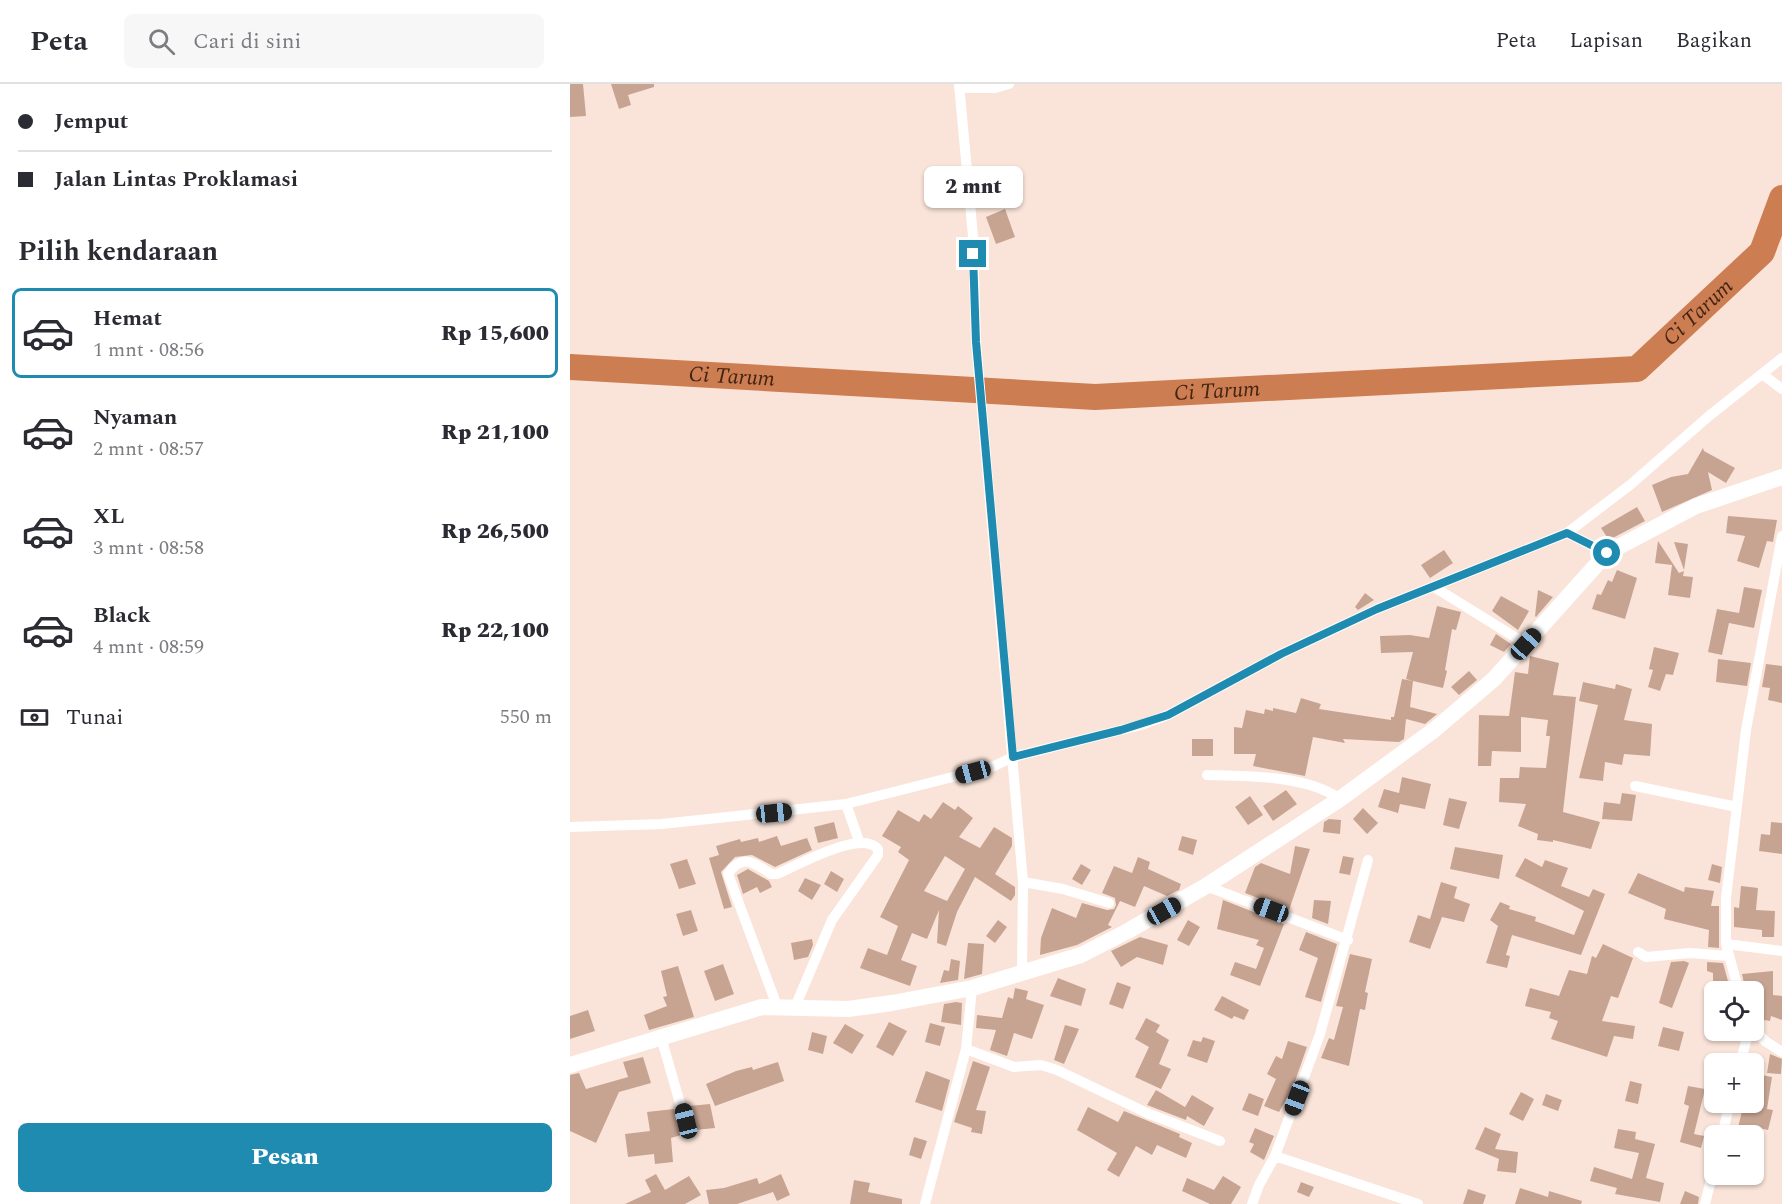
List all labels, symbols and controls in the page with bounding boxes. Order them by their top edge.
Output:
search box [124,14,544,68]
text: Peta [30,20,88,63]
icon: search [145,25,178,58]
text: Cari di sini [193,25,301,58]
text: Peta [1496,25,1536,57]
text: Lapisan [1569,25,1643,57]
text: Bagikan [1676,25,1752,57]
text: Jemput [54,105,128,138]
text: Jalan Lintas Proklamasi [54,163,298,196]
callout: 2 mnt [924,167,1022,209]
text: 2 mnt [945,172,1002,202]
text: Pilih kendaraan [18,231,218,273]
route end [959,240,986,267]
water label: Ci Tarum [1655,270,1741,354]
text: Hemat [93,302,162,335]
icon: car [21,306,75,360]
text: Rp 15,600 [441,317,549,350]
text: 1 mnt · 08:56 [93,335,204,365]
water label: Ci Tarum [688,357,776,395]
water label: Ci Tarum [1173,372,1261,409]
text: Nyaman [93,401,177,434]
icon: car [21,405,75,459]
text: Rp 21,100 [441,416,549,449]
text: 2 mnt · 08:57 [93,434,204,464]
text: XL [93,500,124,533]
icon: car [21,504,75,558]
text: Rp 26,500 [441,515,549,548]
text: 3 mnt · 08:58 [93,533,204,563]
route start [1593,539,1620,566]
text: Black [93,599,151,632]
icon: car [21,603,75,657]
text: Rp 22,100 [441,614,549,647]
car [1507,625,1545,663]
text: 4 mnt · 08:59 [93,632,204,662]
icon: cash [18,701,51,734]
text: Tunai [66,701,123,734]
text: 550 m [500,702,552,732]
car [953,759,993,785]
car [755,802,793,824]
car [1144,894,1184,928]
car [1251,895,1291,925]
map controls [1704,981,1764,1185]
button: locate [1704,981,1764,1041]
button: + [1704,1053,1764,1113]
car [1282,1078,1312,1118]
car [673,1101,699,1141]
button: Pesan [18,1123,552,1192]
button: − [1704,1125,1764,1185]

